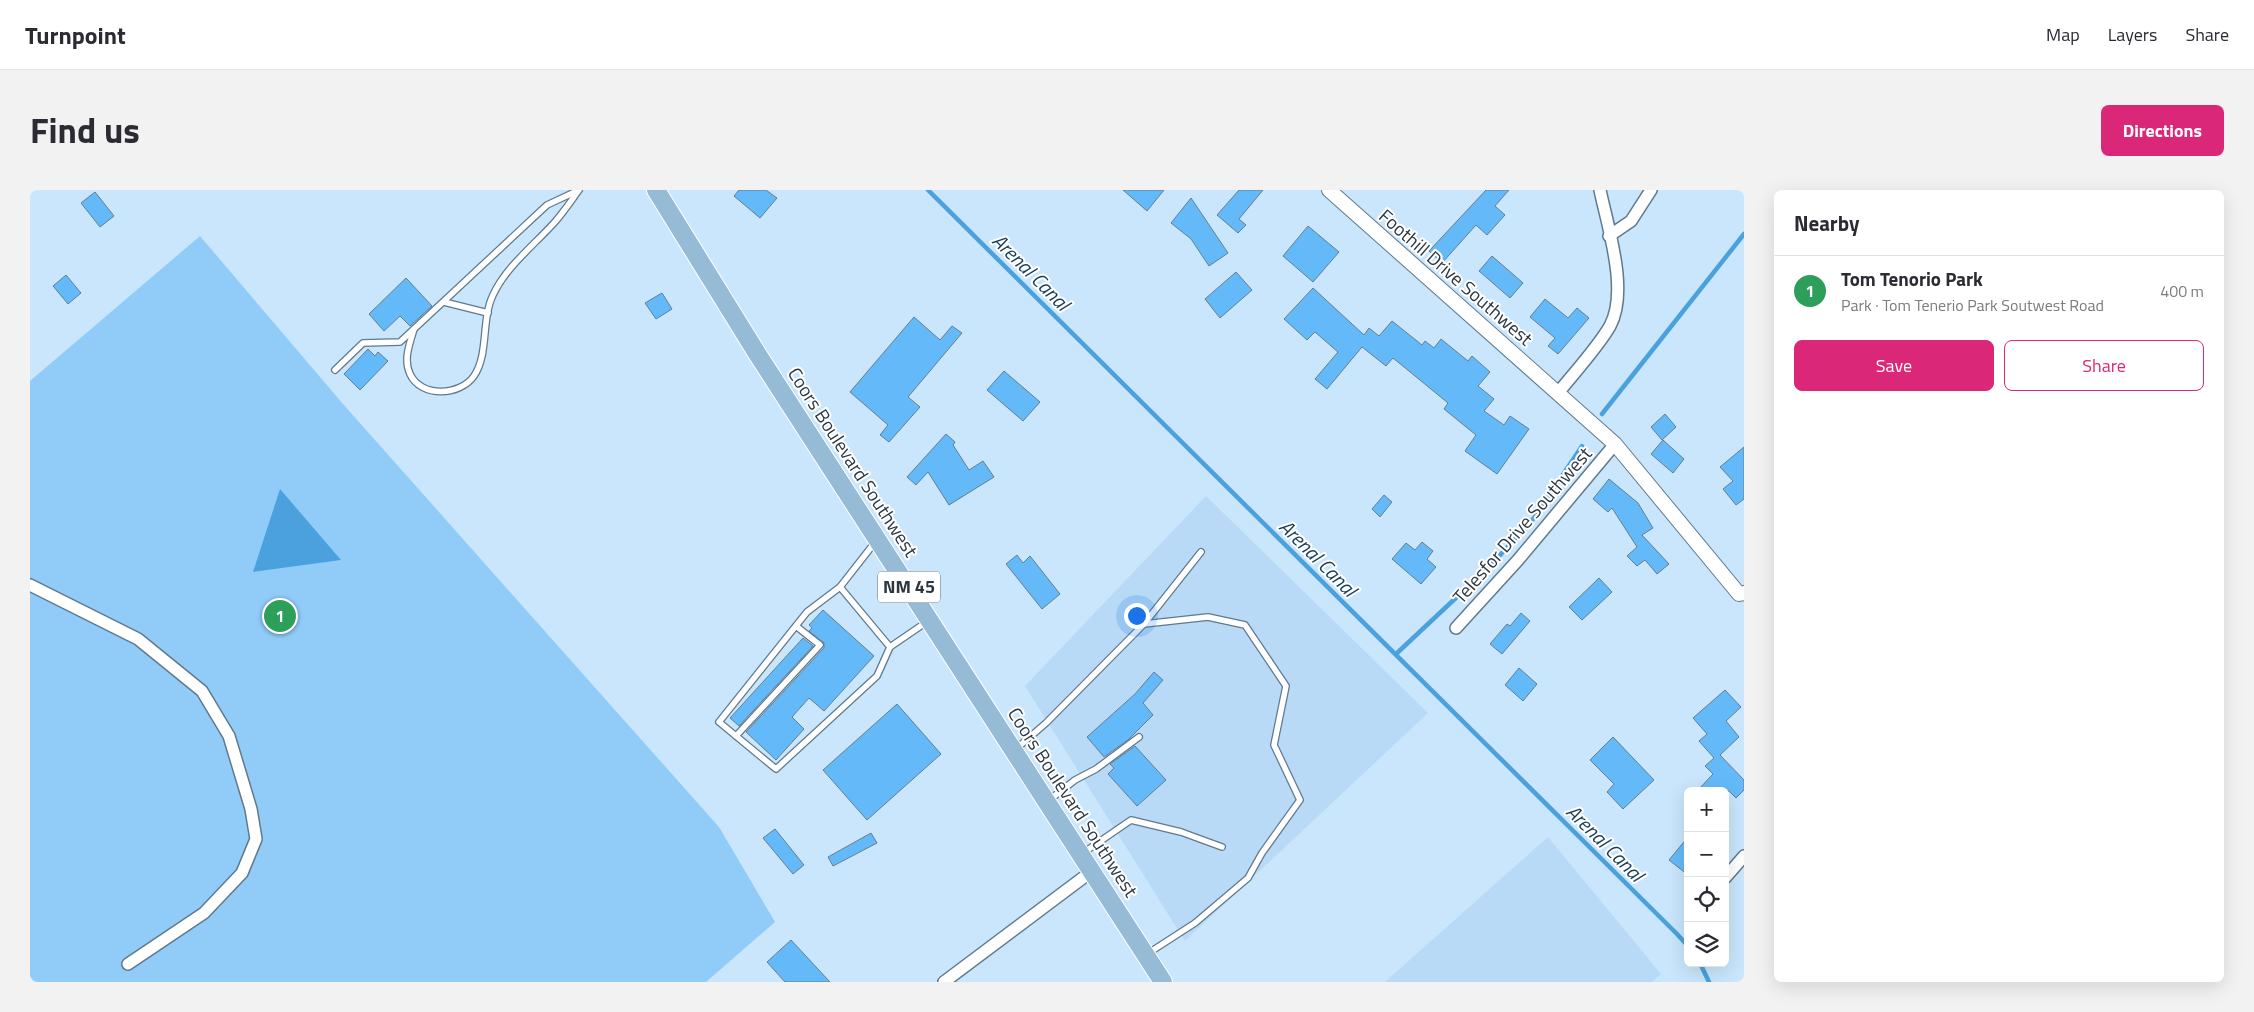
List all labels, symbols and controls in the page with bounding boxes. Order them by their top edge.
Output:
text: Turnpoint [25,17,126,53]
text: Map [2046,21,2080,48]
text: Layers [2108,21,2157,48]
text: Share [2185,21,2229,48]
text: Find us [30,103,140,157]
button: Directions [2101,105,2224,156]
street label: Foothill Drive Southwest [1373,201,1540,352]
text: Nearby [1794,207,1859,239]
water label: Arenal Canal [985,226,1079,320]
text: Tom Tenorio Park [1841,264,1983,293]
text: 1 [1806,279,1814,303]
text: 400 m [2160,279,2204,303]
text: Park · Tom Tenerio Park Soutwest Road [1841,293,2104,317]
button: Save [1794,340,1994,391]
button: Share [2004,340,2204,391]
street label: Coors Boulevard Southwest [781,361,926,563]
street label: Telesfor Drive Southwest [1445,439,1598,610]
water label: Arenal Canal [1272,512,1366,606]
road number: NM 45 [878,572,940,602]
pin: 1 [264,597,296,635]
your location [1124,603,1150,629]
street label: Coors Boulevard Southwest [1001,701,1146,903]
map controls [1684,787,1729,967]
button: + [1684,787,1729,832]
water label: Arenal Canal [1559,797,1653,891]
button: − [1684,832,1729,877]
button: locate [1684,877,1729,922]
button: layers [1684,922,1729,967]

